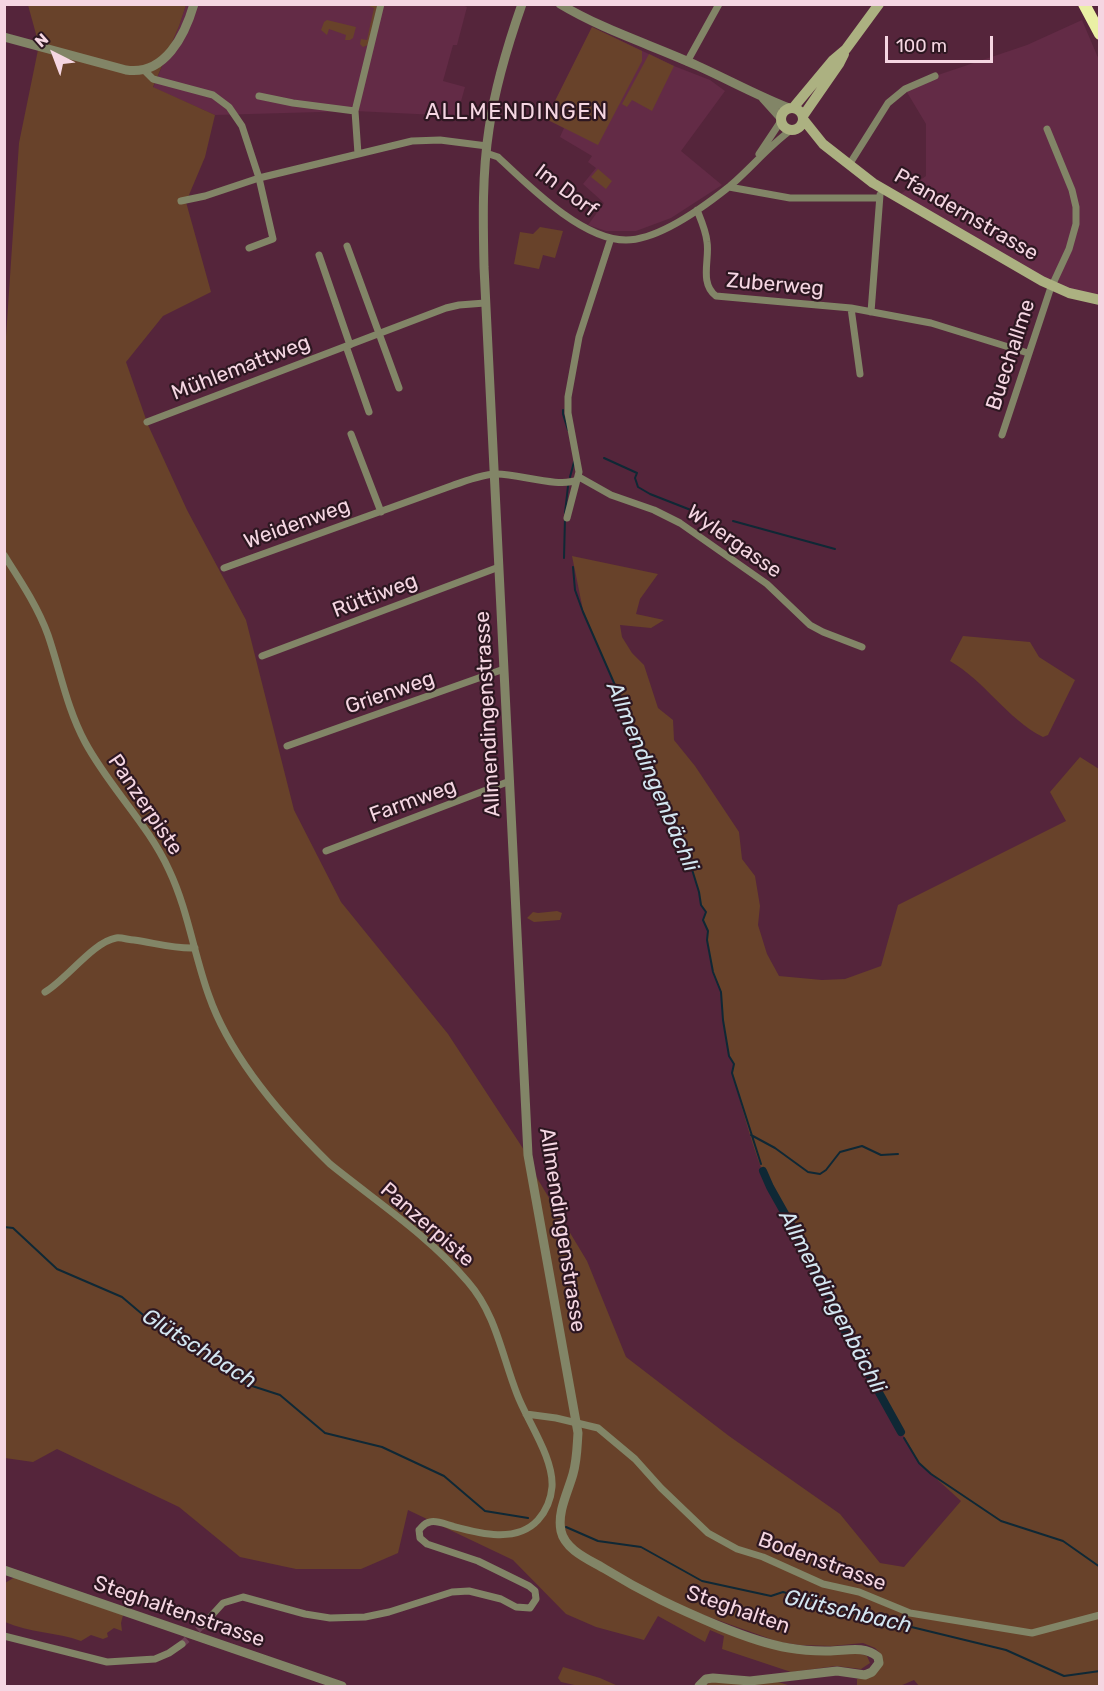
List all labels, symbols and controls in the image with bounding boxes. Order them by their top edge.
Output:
north arrow [24,24,84,84]
scale bar [888,24,996,62]
text: N [31,29,52,51]
text: 100 m [896,35,947,57]
district label: ALLMENDINGEN [425,100,609,126]
street label: Im Dorf [530,159,602,223]
street label: Pfandernstrasse [889,164,1043,266]
street label: Zuberweg [725,268,825,302]
street label: Buechallme [981,296,1041,414]
street label: Mühlemattweg [168,330,314,406]
street label: Weidenweg [241,493,353,555]
street label: Wylergasse [682,500,786,584]
street label: Rüttiweg [329,568,421,624]
street label: Allmendingenstrasse [470,610,506,818]
street label: Grienweg [342,666,438,720]
water label: Allmendingenbächli [600,678,704,876]
street label: Panzerpiste [102,750,188,860]
street label: Farmweg [366,774,460,828]
street label: Allmendingenstrasse [533,1126,591,1334]
street label: Panzerpiste [375,1177,479,1273]
water label: Allmendingenbächli [773,1206,891,1398]
water label: Glütschbach [137,1303,261,1395]
street label: Bodenstrasse [754,1527,890,1597]
street label: Steghaltenstrasse [90,1571,268,1653]
street label: Steghalten [683,1581,793,1639]
water label: Glütschbach [782,1584,914,1640]

